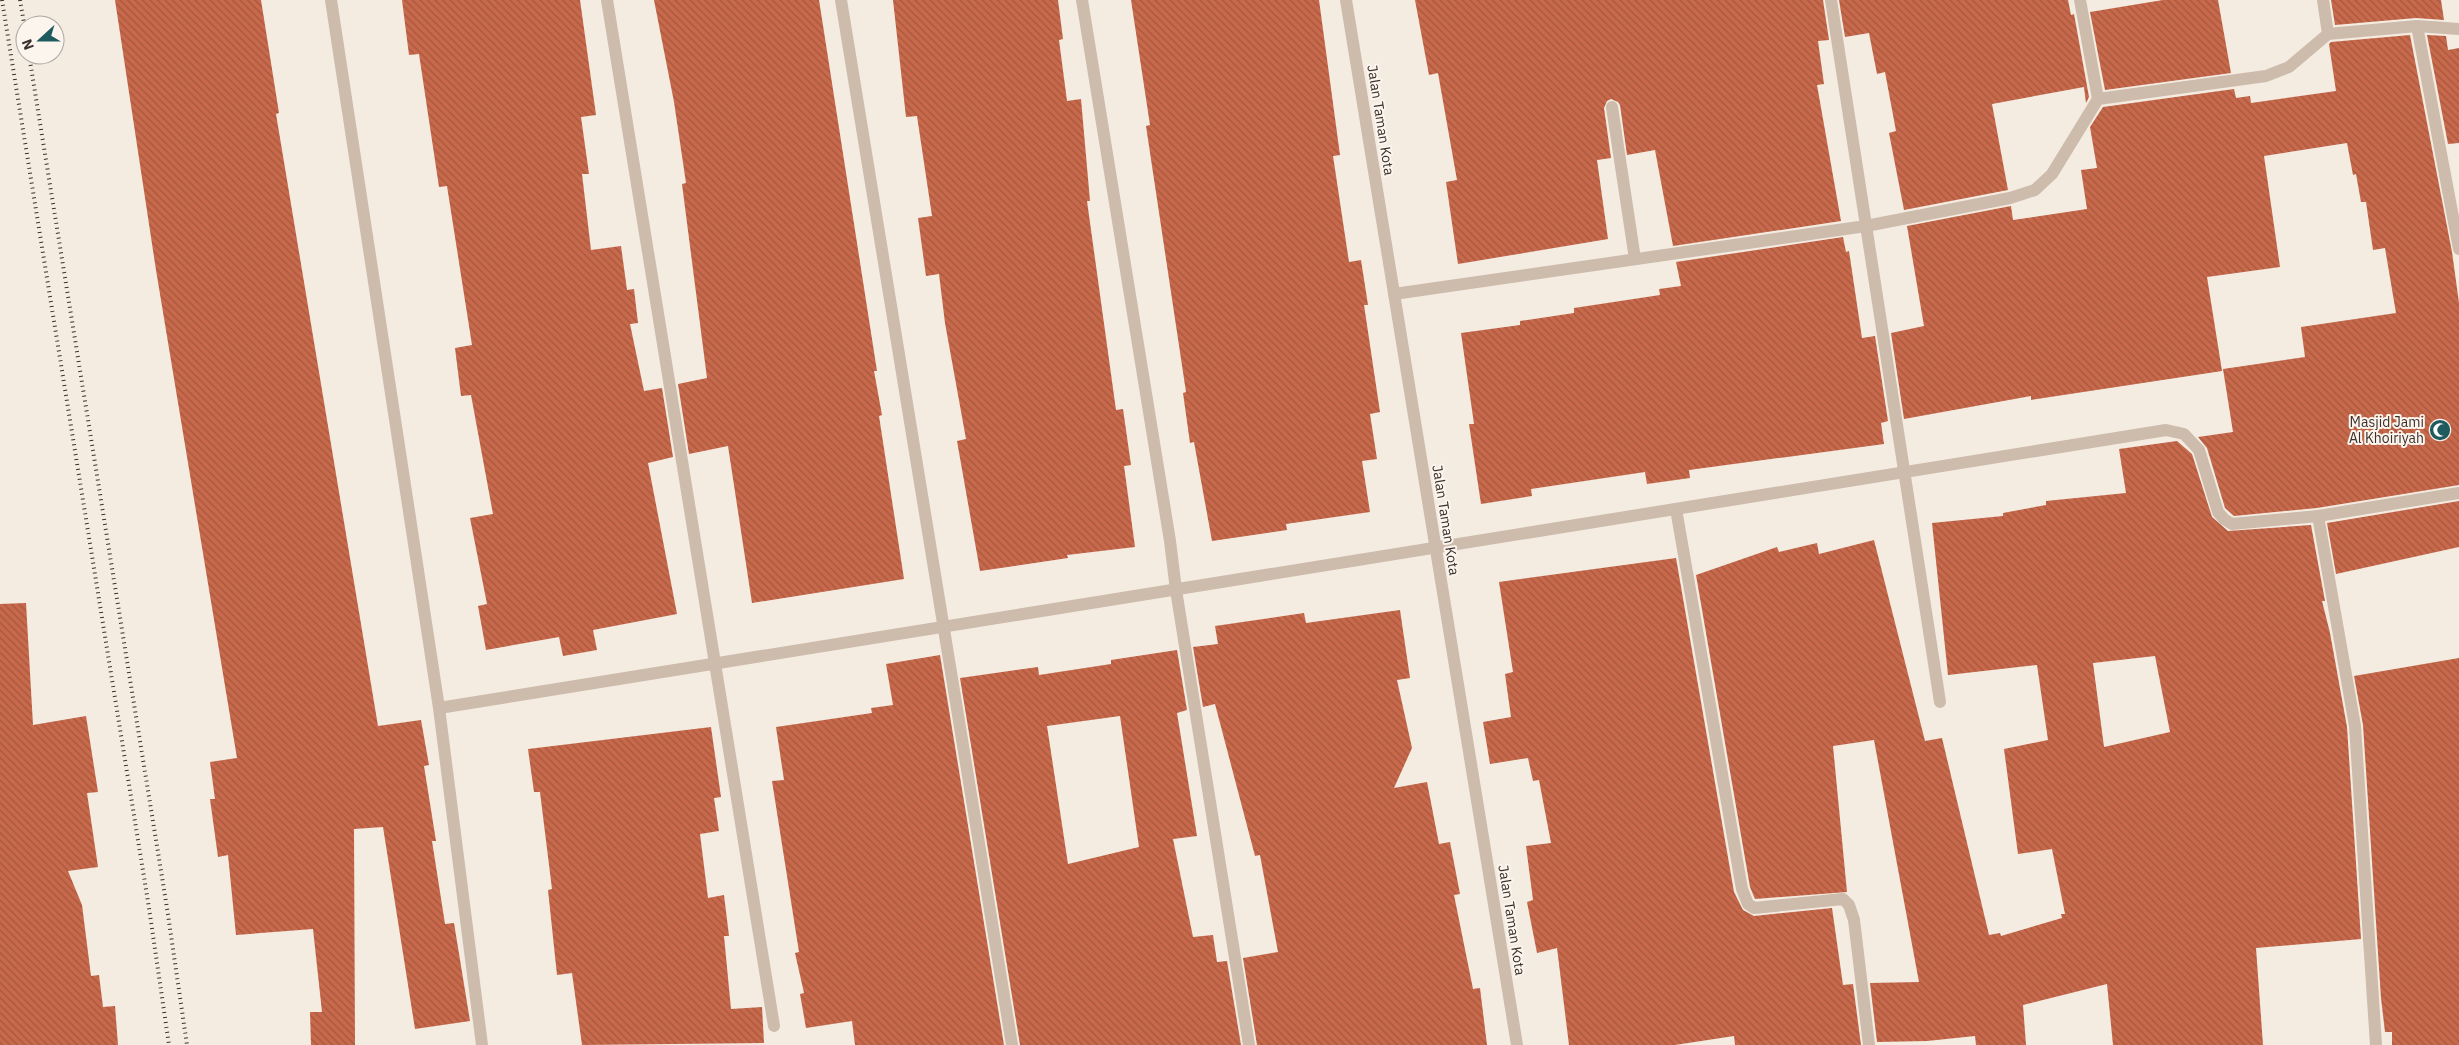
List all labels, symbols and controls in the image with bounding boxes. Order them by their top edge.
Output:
north arrow [15,15,65,65]
text: N [18,37,38,53]
street label: Jalan Taman Kota [1363,64,1399,177]
place label: Masjid Jami Al Khoiriyah [2349,413,2424,447]
mosque icon: Masjid Jami Al Khoiriyah [2428,418,2452,442]
street label: Jalan Taman Kota [1428,464,1464,577]
street label: Jalan Taman Kota [1494,864,1530,977]

